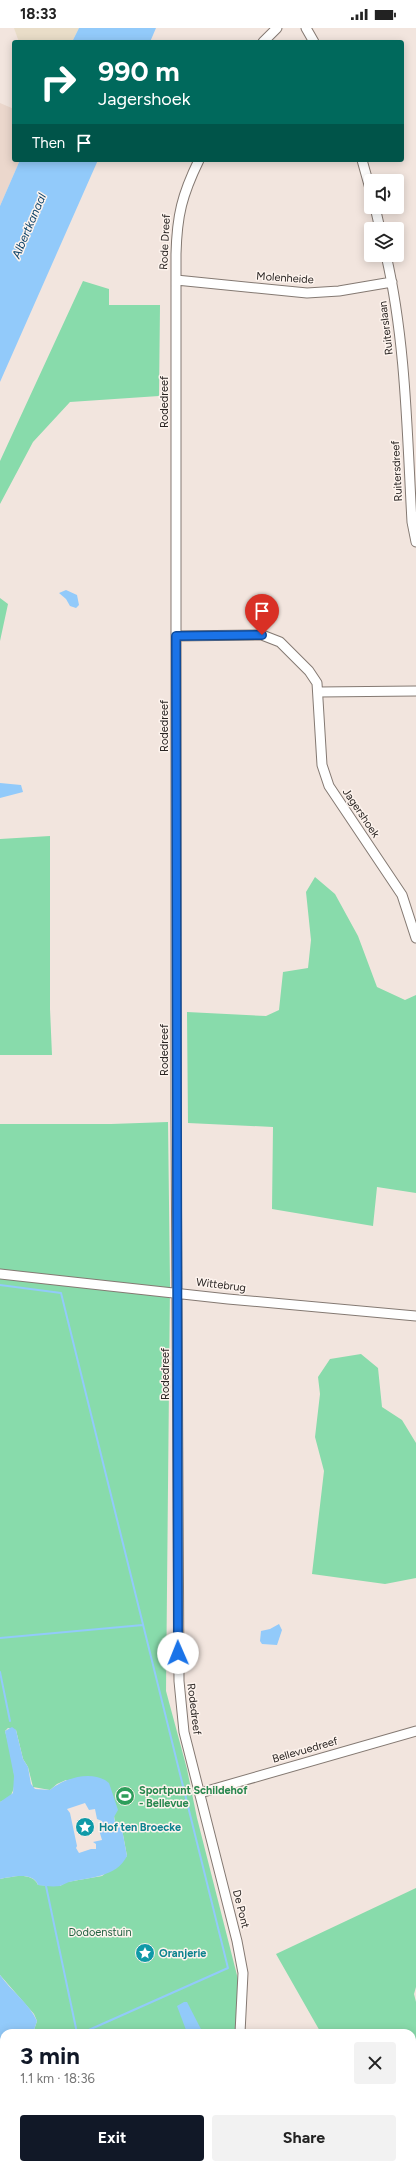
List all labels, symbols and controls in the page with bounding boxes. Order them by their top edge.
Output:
text: 18:33 [20,5,57,23]
text: 990 m [98,54,180,88]
icon: right [32,56,84,108]
text: Jagershoek [98,88,190,110]
icon: arrive [73,132,95,154]
text: Then [32,134,65,152]
map controls [364,174,404,262]
button: sound [364,174,404,214]
water label: Albertkanaal [9,191,49,262]
street label: Rode Dreef [157,213,173,270]
button: layers [364,222,404,262]
street label: Molenheide [256,270,314,286]
street label: Ruiterslaan [376,300,396,356]
street label: Rodedreef [158,375,171,428]
street label: Ruitersdreef [389,439,405,502]
pin [245,594,279,635]
icon: arrive [251,600,273,622]
street label: Rodedreef [158,699,171,752]
street label: Jagershoek [340,786,383,841]
street label: Rodedreef [158,1023,171,1076]
street label: Wittebrug [195,1275,247,1295]
street label: Rodedreef [159,1347,172,1400]
position arrow [157,1632,199,1674]
street label: Rodedreef [184,1682,204,1737]
street label: Bellevuedreef [271,1734,340,1766]
place label: Sportpunt Schildehof - Bellevue [139,1784,248,1810]
sports icon: Sportpunt Schildehof - Bellevue [114,1785,136,1807]
place icon: Hof ten Broecke [74,1816,96,1838]
place label: Hof ten Broecke [99,1821,181,1834]
street label: De Pont [230,1888,252,1930]
park label: Dodoenstuin [68,1926,132,1939]
place icon: Oranjerie [134,1942,156,1964]
place label: Oranjerie [159,1947,206,1960]
text: 3 min [20,2041,80,2070]
button: close [354,2042,396,2084]
text: 1.1 km · 18:36 [20,2071,95,2086]
button: Exit [20,2115,204,2161]
button: Share [212,2115,396,2161]

